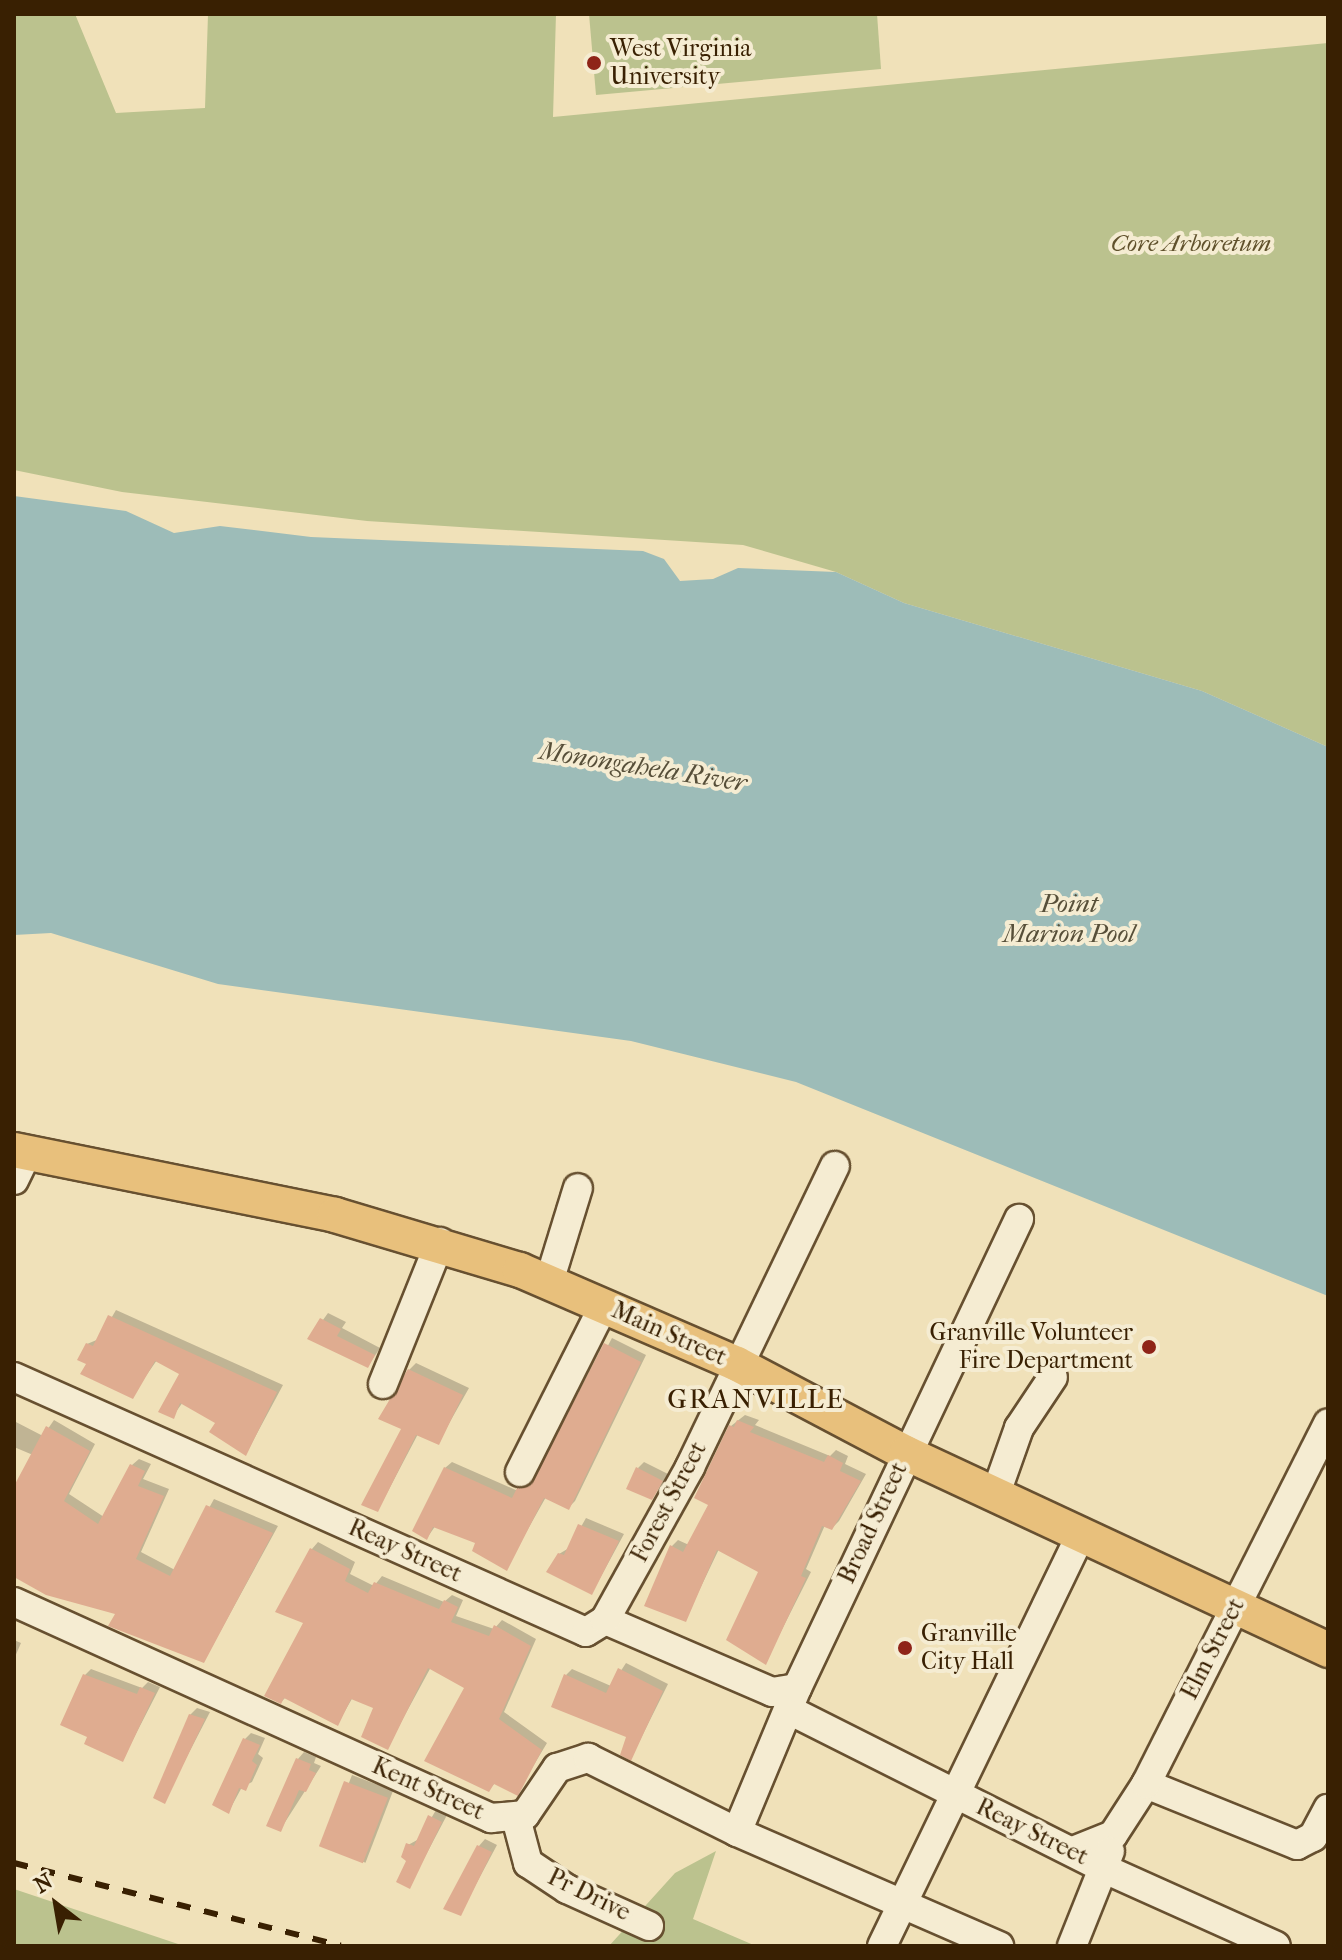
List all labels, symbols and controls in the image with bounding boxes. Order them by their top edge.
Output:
place label: West Virginia University [610,35,751,91]
marker: West Virginia University [585,54,603,72]
park label: Core Arboretum [1111,230,1271,258]
water label: Monongahela River [537,735,749,799]
water label: Point Marion Pool [1003,888,1135,950]
street label: Main Street [607,1296,731,1372]
place label: Granville Volunteer Fire Department [929,1319,1133,1375]
marker: Granville Volunteer Fire Department [1140,1338,1158,1356]
district label: GRANVILLE [667,1382,845,1416]
street label: Forest Street [625,1437,713,1567]
street label: Broad Street [832,1458,914,1588]
street label: Reay Street [344,1513,466,1589]
street label: Elm Street [1175,1594,1251,1704]
place label: Granville City Hall [921,1620,1017,1676]
marker: Granville City Hall [896,1639,914,1657]
street label: Kent Street [367,1751,489,1827]
street label: Reay Street [971,1793,1093,1871]
street label: Pr Drive [543,1863,635,1927]
north arrow [16,1864,96,1944]
text: N [30,1868,57,1899]

